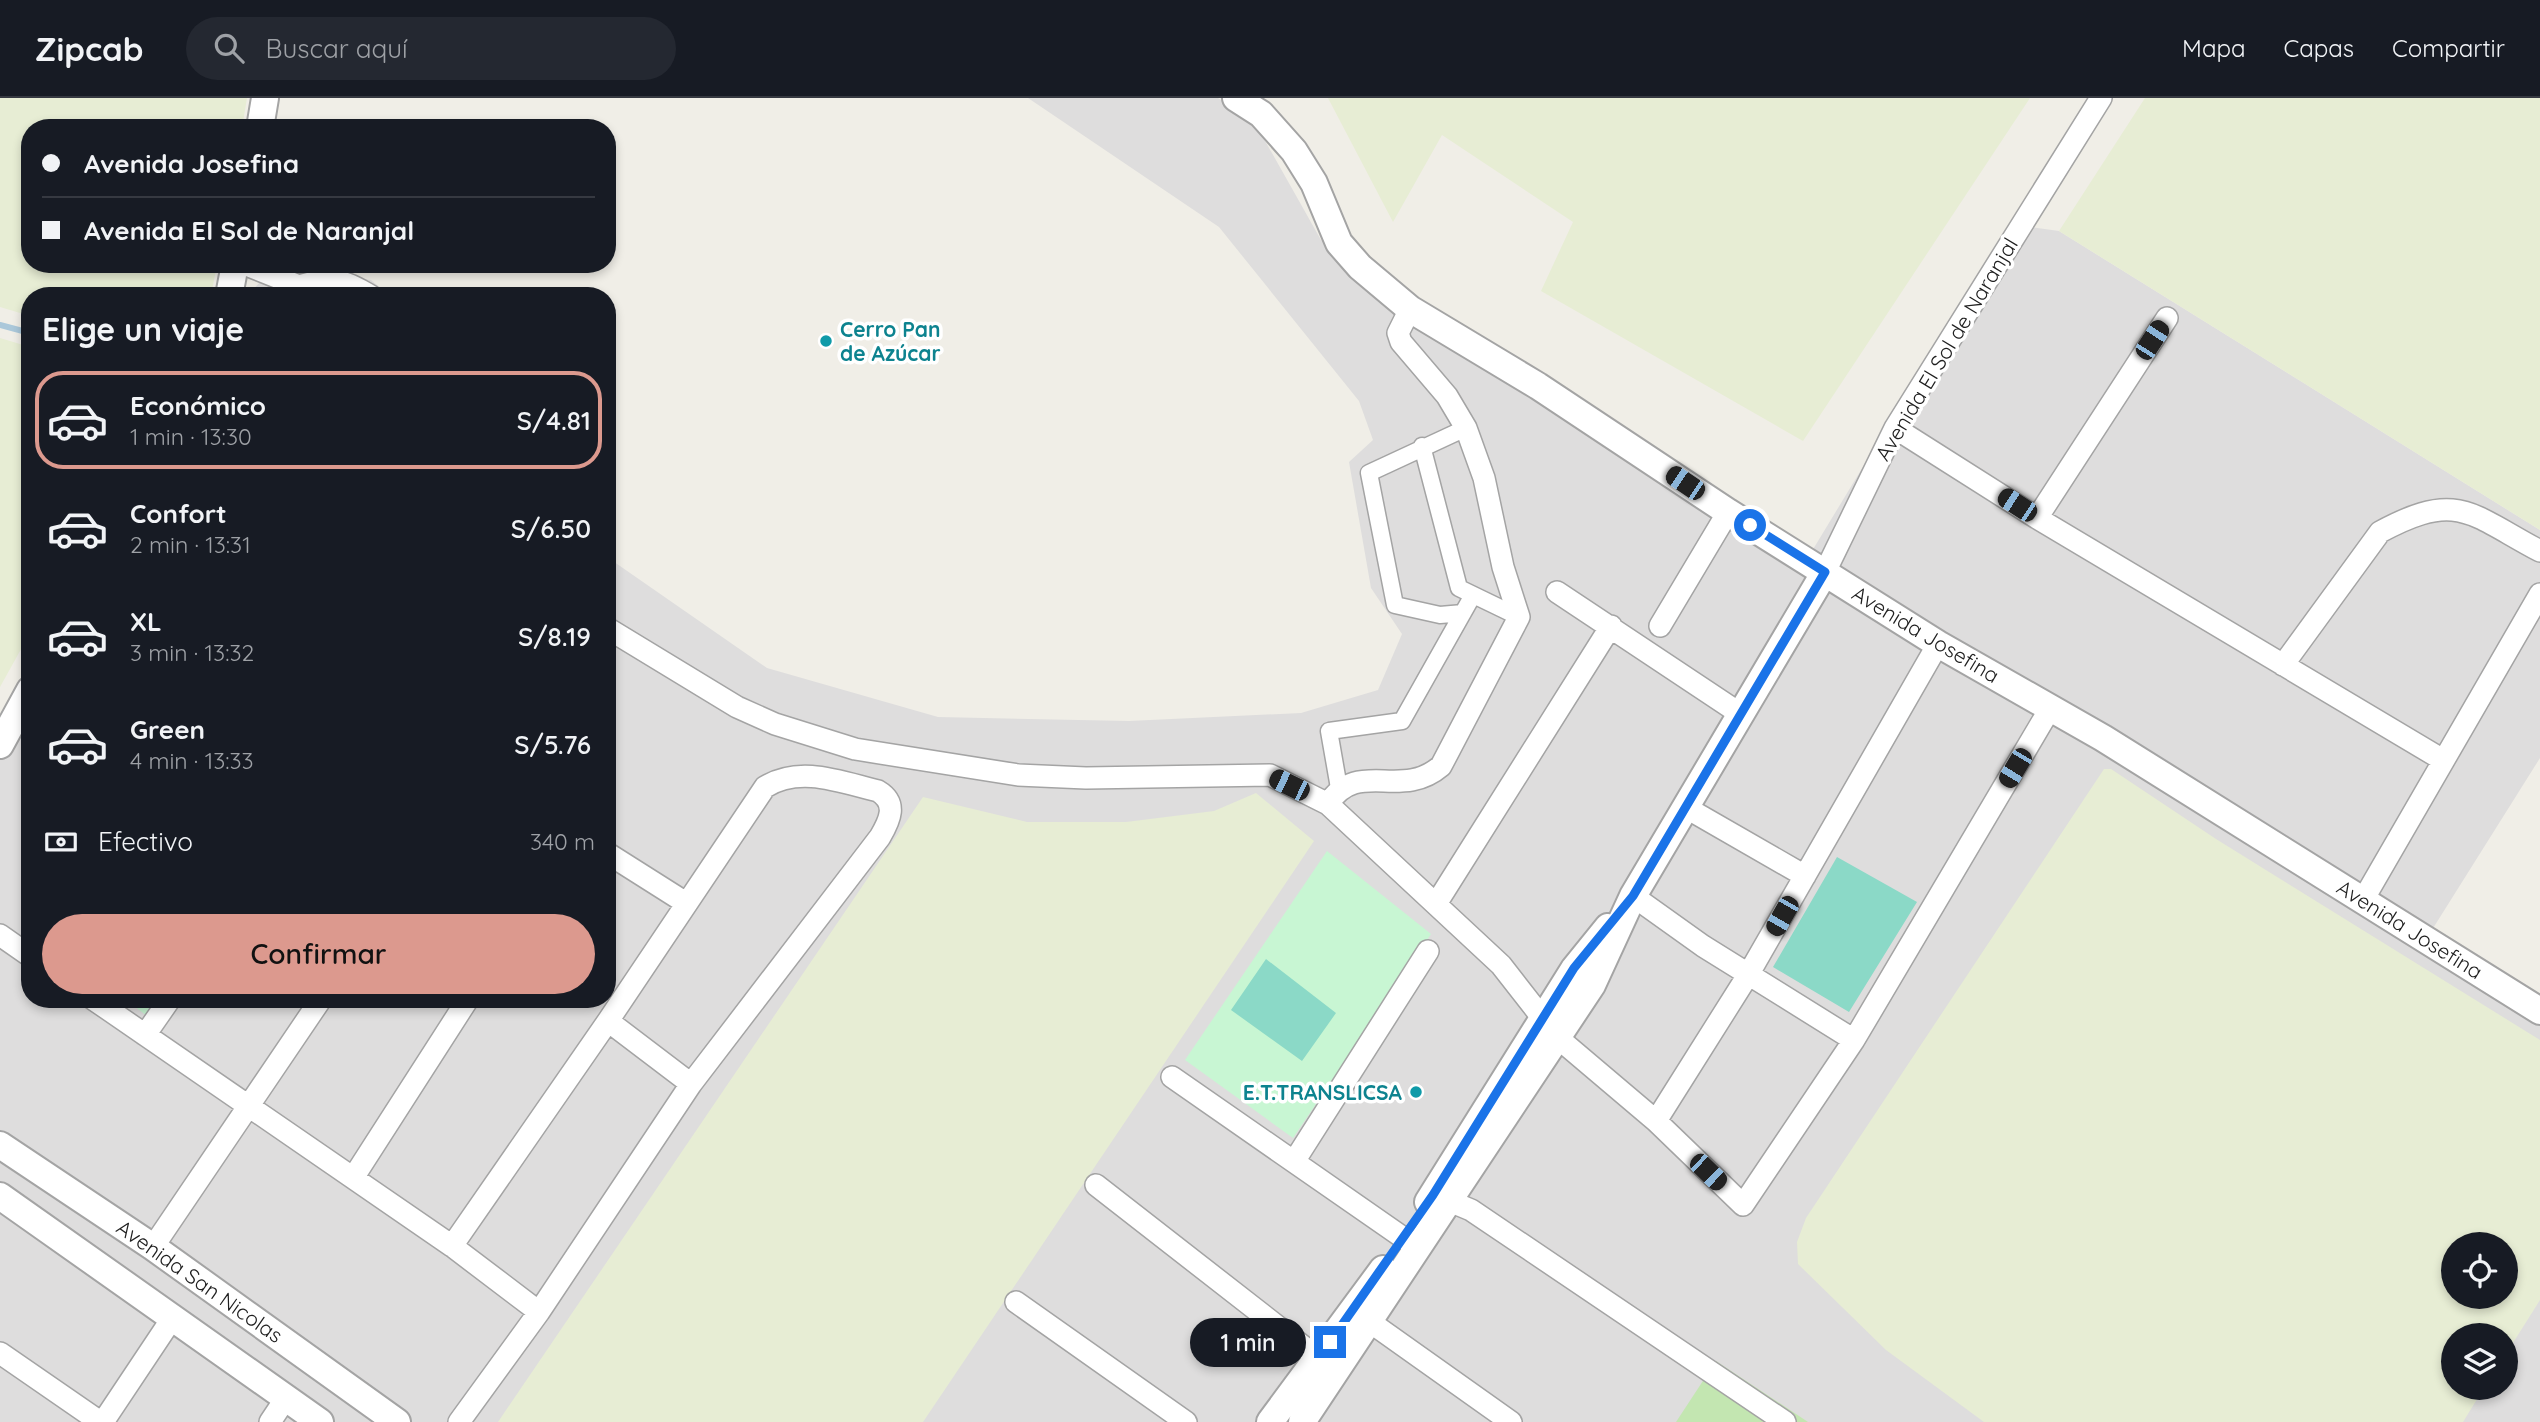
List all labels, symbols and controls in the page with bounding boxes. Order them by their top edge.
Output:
search box [186,17,676,80]
text: Zipcab [35,28,144,69]
icon: search [210,29,248,67]
text: Buscar aquí [266,32,408,65]
text: Mapa [2182,33,2246,63]
text: Capas [2284,33,2354,63]
text: Compartir [2392,33,2505,63]
text: Avenida Josefina [84,147,299,180]
text: Avenida El Sol de Naranjal [84,214,414,247]
street label: Avenida El Sol de Naranjal [1869,233,2023,465]
text: Elige un viaje [42,309,244,349]
place label: Cerro Pan de Azúcar [840,316,941,366]
car [2132,317,2173,363]
marker: Cerro Pan de Azúcar [818,333,834,349]
icon: car [46,389,109,452]
text: Económico [130,389,266,422]
text: S/4.81 [517,404,591,437]
text: 1 min · 13:30 [130,422,252,451]
car [1662,463,1709,503]
car [1994,485,2041,525]
icon: car [46,497,109,560]
text: Confort [130,497,227,530]
route start [1734,509,1766,541]
text: S/6.50 [511,512,591,545]
text: 2 min · 13:31 [130,530,251,559]
street label: Avenida Josefina [1848,580,2004,688]
icon: car [46,605,109,668]
text: XL [130,605,162,638]
text: S/8.19 [518,620,591,653]
text: 3 min · 13:32 [130,638,254,667]
icon: car [46,713,109,776]
text: Green [130,713,205,746]
text: S/5.76 [514,728,591,761]
car [1996,745,2035,791]
text: 4 min · 13:33 [130,746,254,775]
car [1266,766,1313,804]
icon: cash [42,823,80,861]
text: Efectivo [98,825,193,858]
text: 340 m [530,827,595,856]
street label: Avenida Josefina [2332,874,2488,984]
car [1763,893,1802,939]
button: Confirmar [42,914,595,994]
place label: E.T.TRANSLICSA [1243,1079,1403,1105]
marker: E.T.TRANSLICSA [1408,1084,1424,1100]
car [1686,1150,1731,1194]
street label: Avenida San Nicolas [112,1214,288,1348]
map controls [2441,1232,2518,1400]
button: locate [2441,1232,2518,1309]
callout: 1 min [1190,1318,1306,1366]
button: layers [2441,1323,2518,1400]
route end [1314,1326,1346,1358]
text: 1 min [1220,1328,1276,1357]

